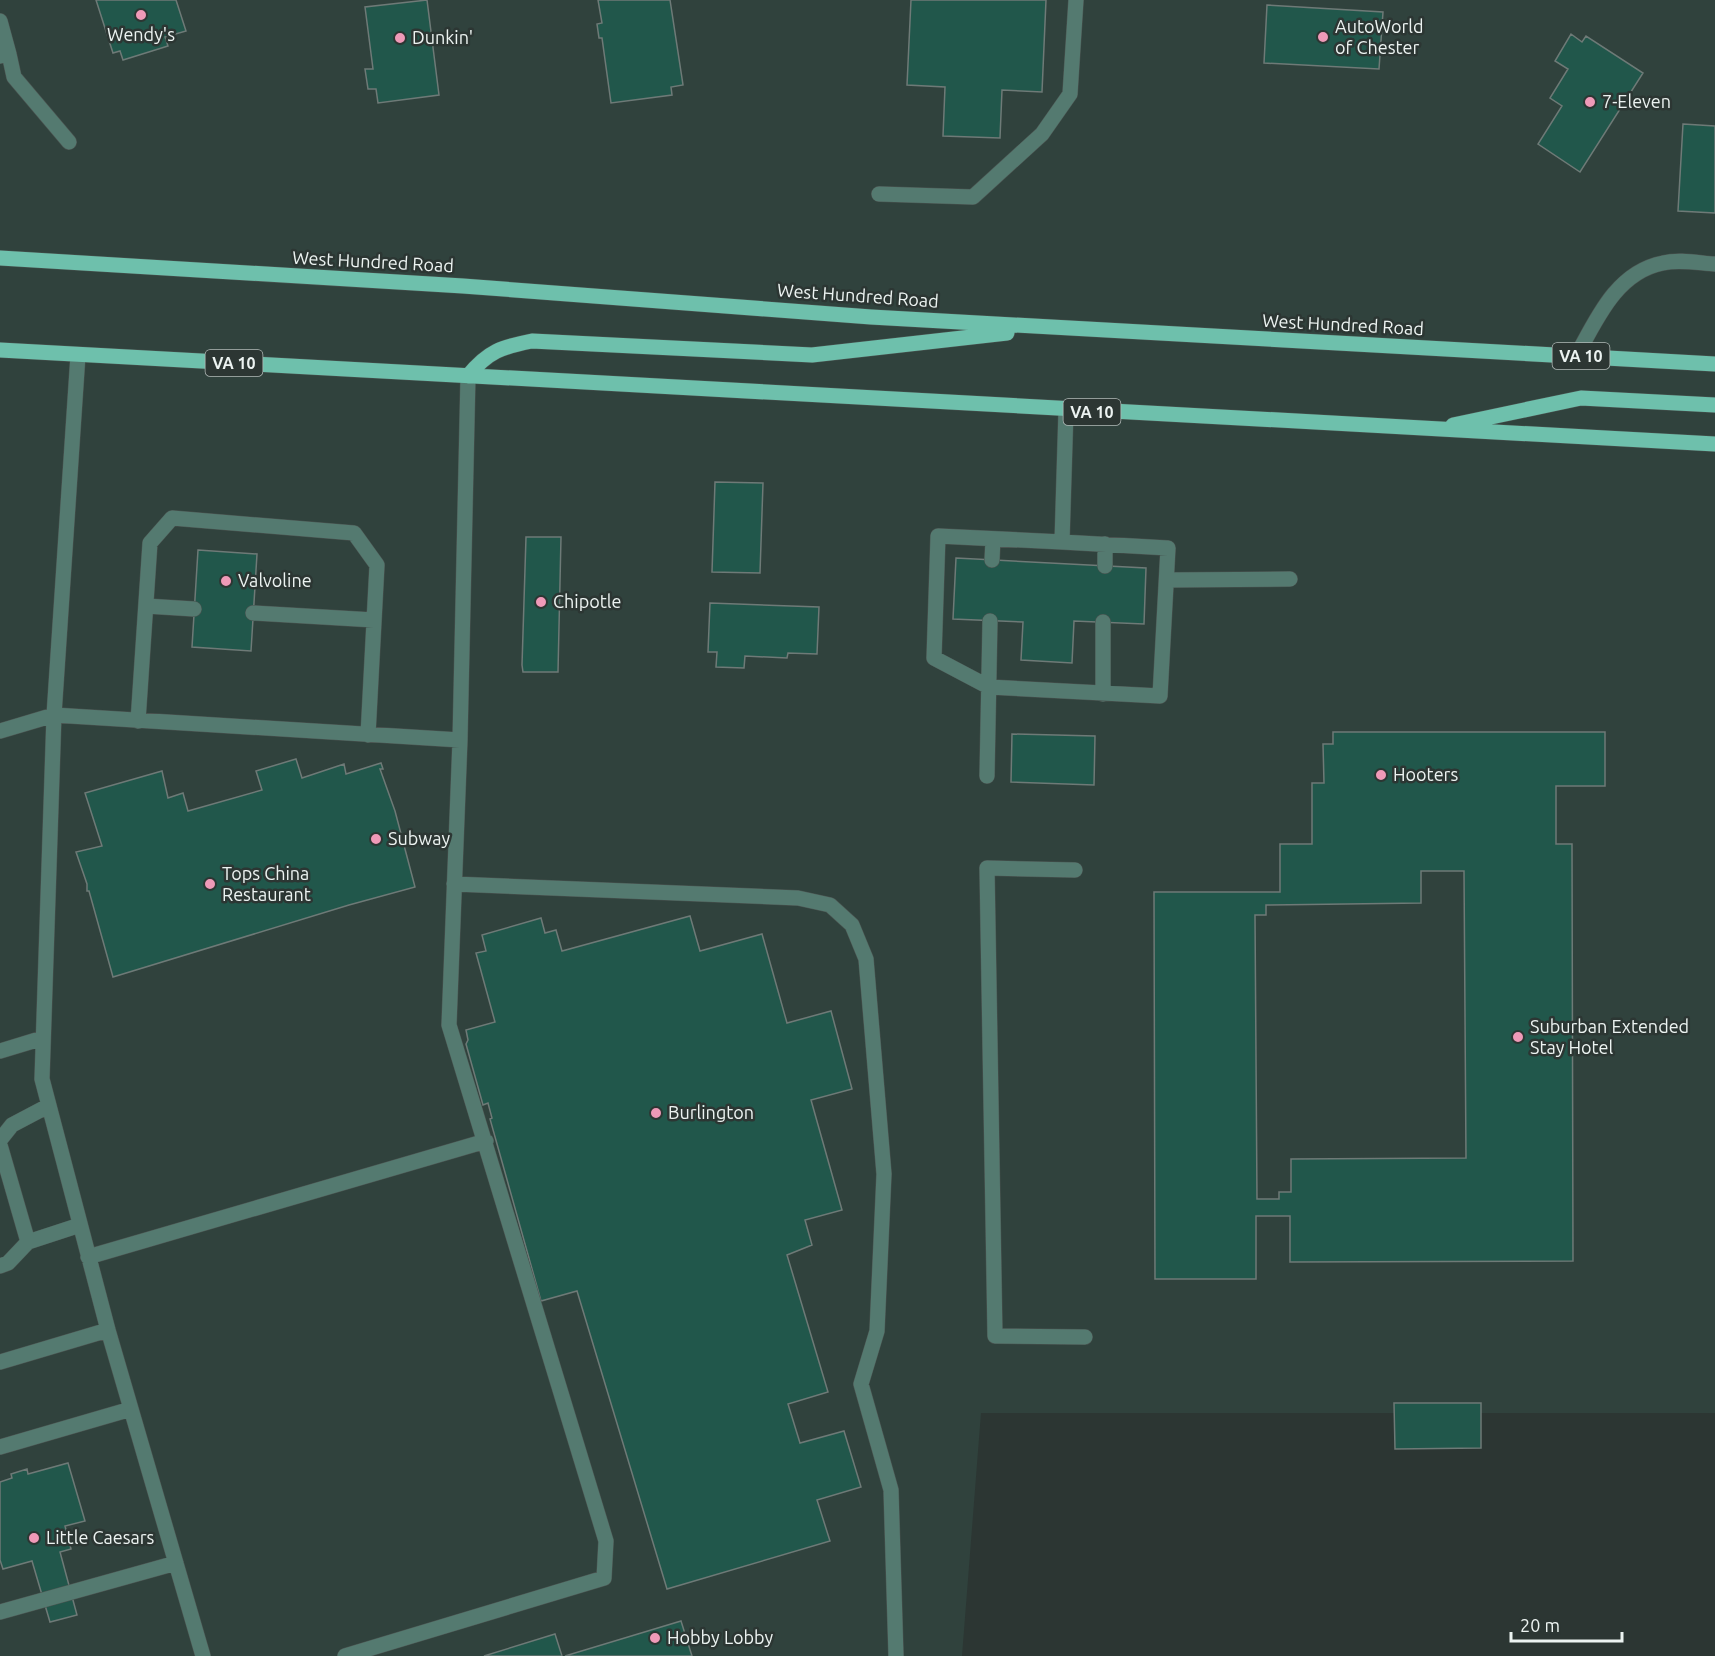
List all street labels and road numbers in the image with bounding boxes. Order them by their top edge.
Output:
street label: West Hundred Road [292,247,454,275]
street label: West Hundred Road [777,279,939,311]
street label: West Hundred Road [1262,310,1424,338]
road number: VA 10 [1552,343,1610,369]
road number: VA 10 [206,350,262,376]
road number: VA 10 [1064,399,1120,425]

